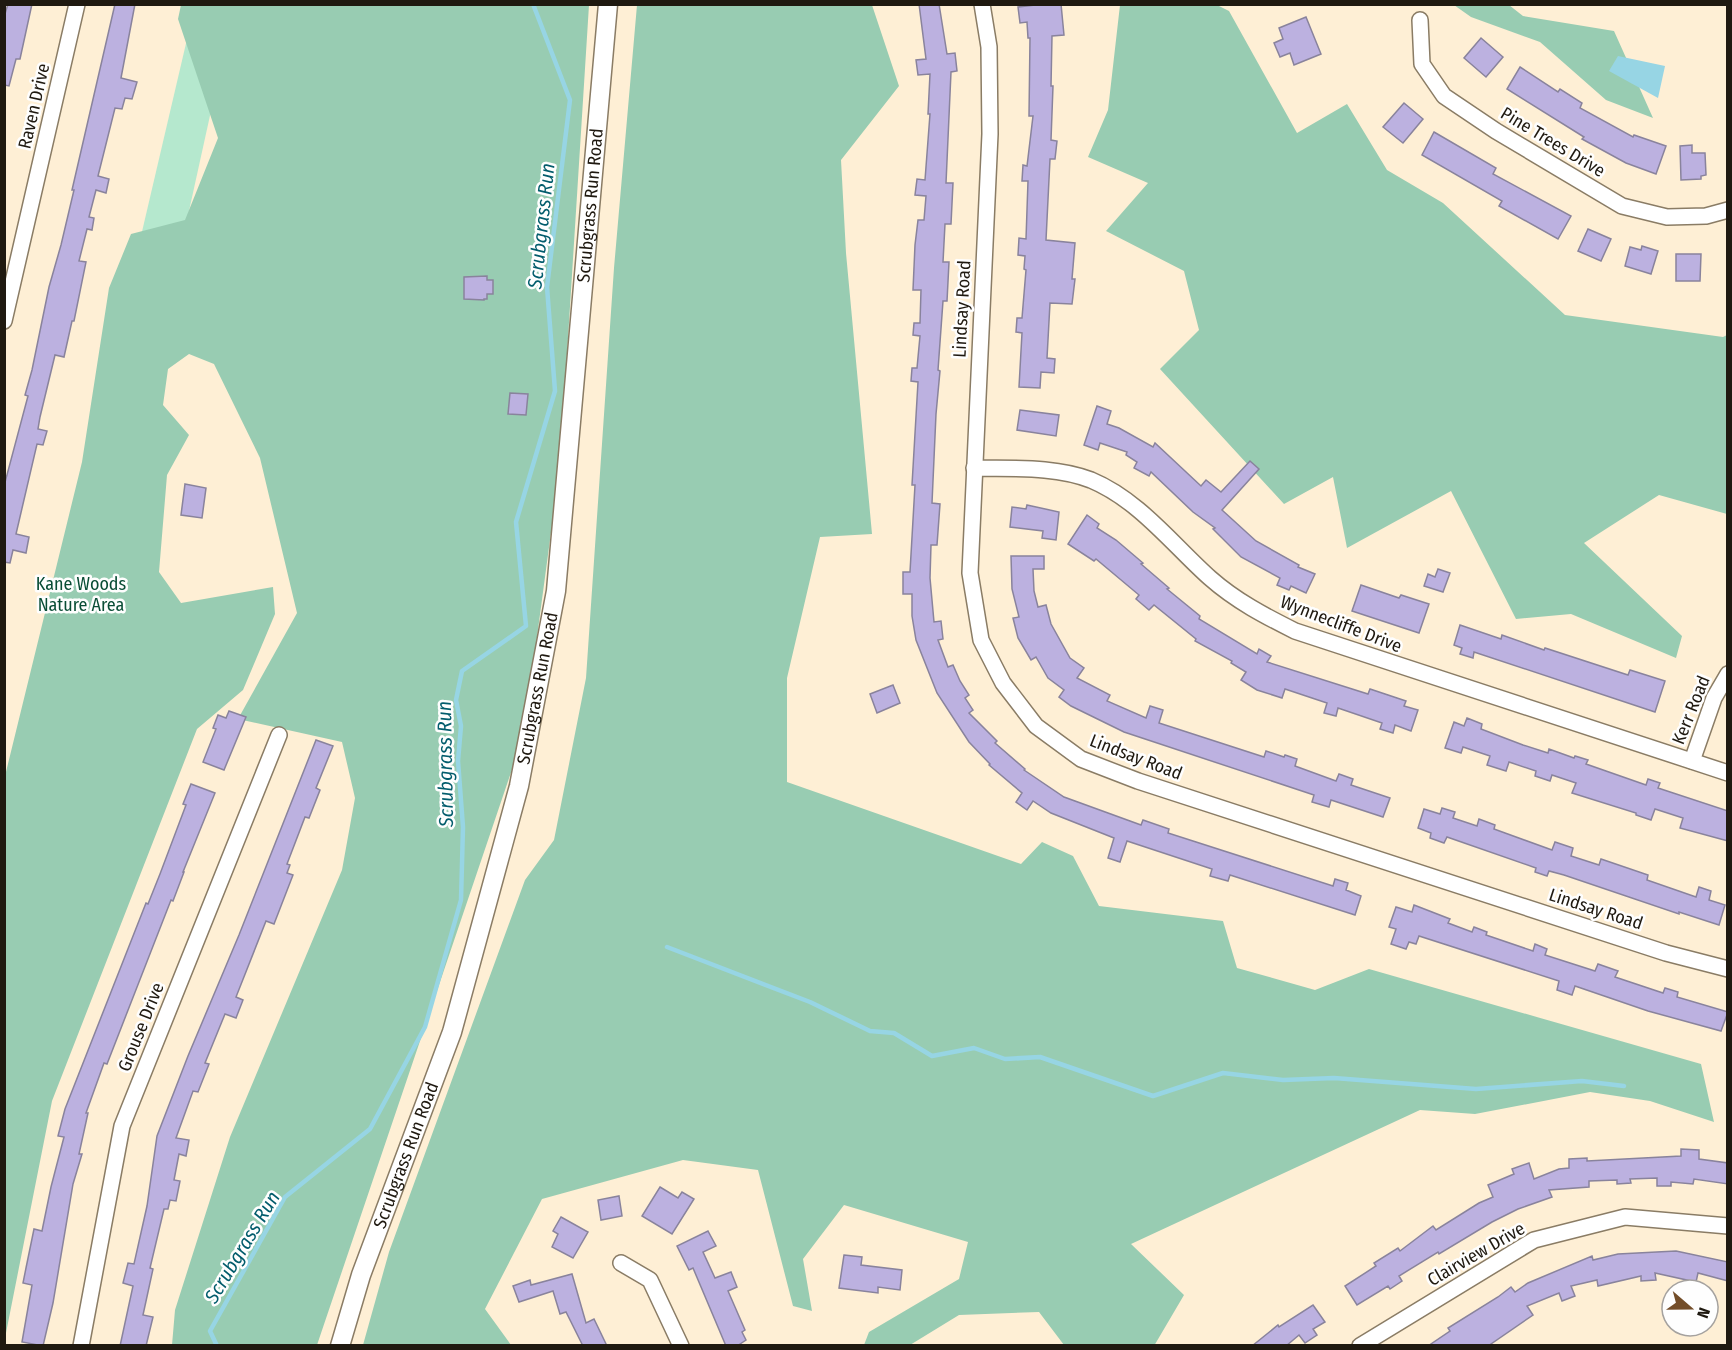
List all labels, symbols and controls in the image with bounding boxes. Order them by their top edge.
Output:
street label: Raven Drive [14,61,55,151]
street label: Pine Trees Drive [1497,102,1609,182]
street label: Scrubgrass Run Road [572,127,608,283]
water label: Scrubgrass Run [522,162,560,291]
street label: Lindsay Road [948,260,976,358]
park label: Kane Woods Nature Area [36,573,127,616]
street label: Wynnecliffe Drive [1277,591,1405,657]
street label: Scrubgrass Run Road [512,610,563,766]
street label: Kerr Road [1667,672,1715,748]
water label: Scrubgrass Run [432,701,458,828]
street label: Lindsay Road [1087,729,1185,785]
street label: Lindsay Road [1546,884,1646,934]
street label: Grouse Drive [113,979,169,1075]
street label: Scrubgrass Run Road [368,1079,443,1231]
water label: Scrubgrass Run [199,1187,285,1308]
street label: Clairview Drive [1423,1217,1529,1291]
north arrow [1660,1278,1720,1338]
text: N [1693,1305,1714,1321]

